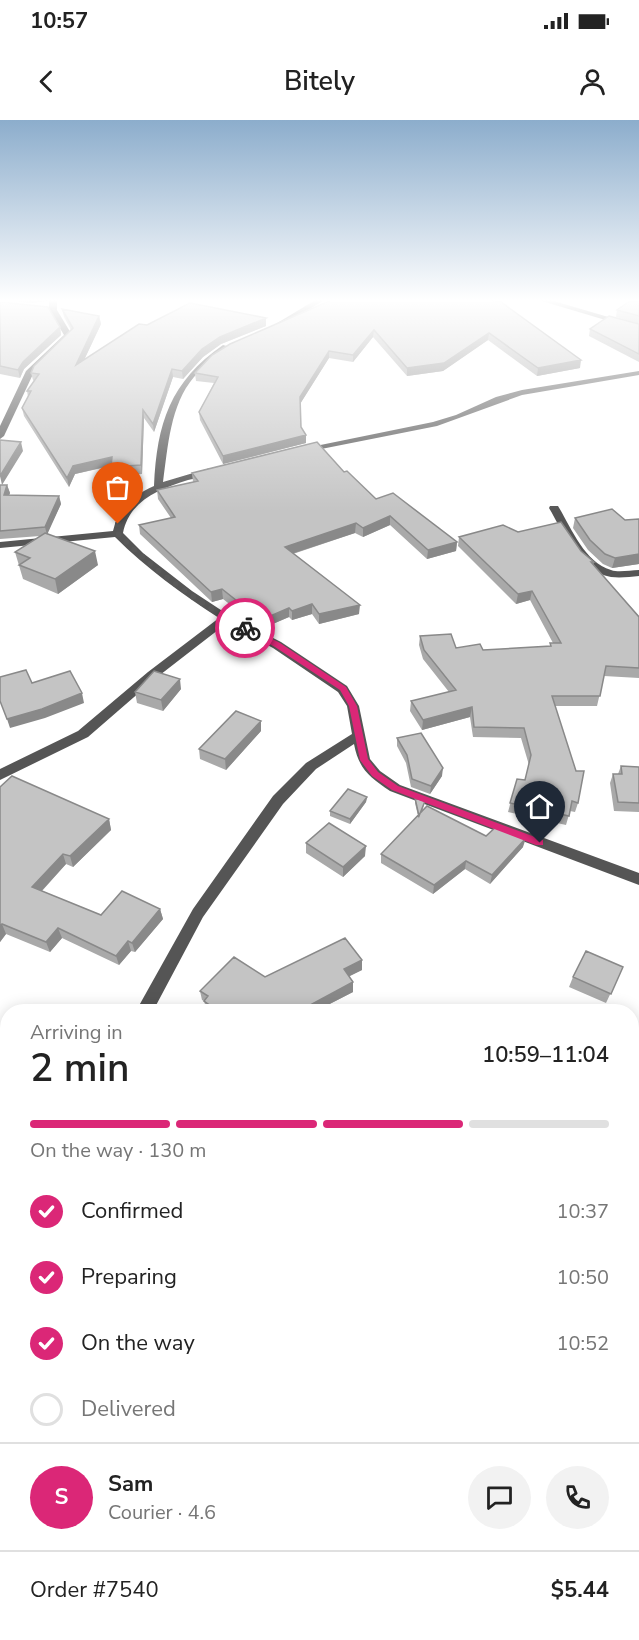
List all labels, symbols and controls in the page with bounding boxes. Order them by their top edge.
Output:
text: 10:57 [30,6,88,36]
text: Bitely [284,63,355,100]
icon: back [30,65,63,98]
icon: person [576,65,609,98]
pin [92,462,143,524]
icon: bag [101,471,134,504]
courier [215,598,275,658]
icon: bike [229,612,262,645]
pin [514,781,565,843]
icon: home [523,790,556,823]
text: Arriving in [30,1019,123,1046]
text: 10:59–11:04 [482,1040,609,1070]
text: 2 min [30,1042,129,1095]
text: On the way · 130 m [30,1137,206,1164]
icon: check [30,1195,63,1228]
text: Confirmed [81,1196,183,1226]
text: 10:37 [556,1198,609,1225]
icon: check [30,1261,63,1294]
text: Preparing [81,1262,177,1292]
text: 10:50 [556,1264,609,1291]
icon: check [30,1327,63,1360]
text: On the way [81,1328,195,1358]
text: 10:52 [556,1330,609,1357]
text: Delivered [81,1394,176,1424]
button: chat [468,1466,531,1529]
button: phone [546,1466,609,1529]
text: Sam [108,1469,153,1499]
text: S [55,1482,68,1512]
text: Courier · 4.6 [108,1499,216,1526]
text: Order #7540 [30,1575,159,1605]
text: $5.44 [551,1575,609,1605]

